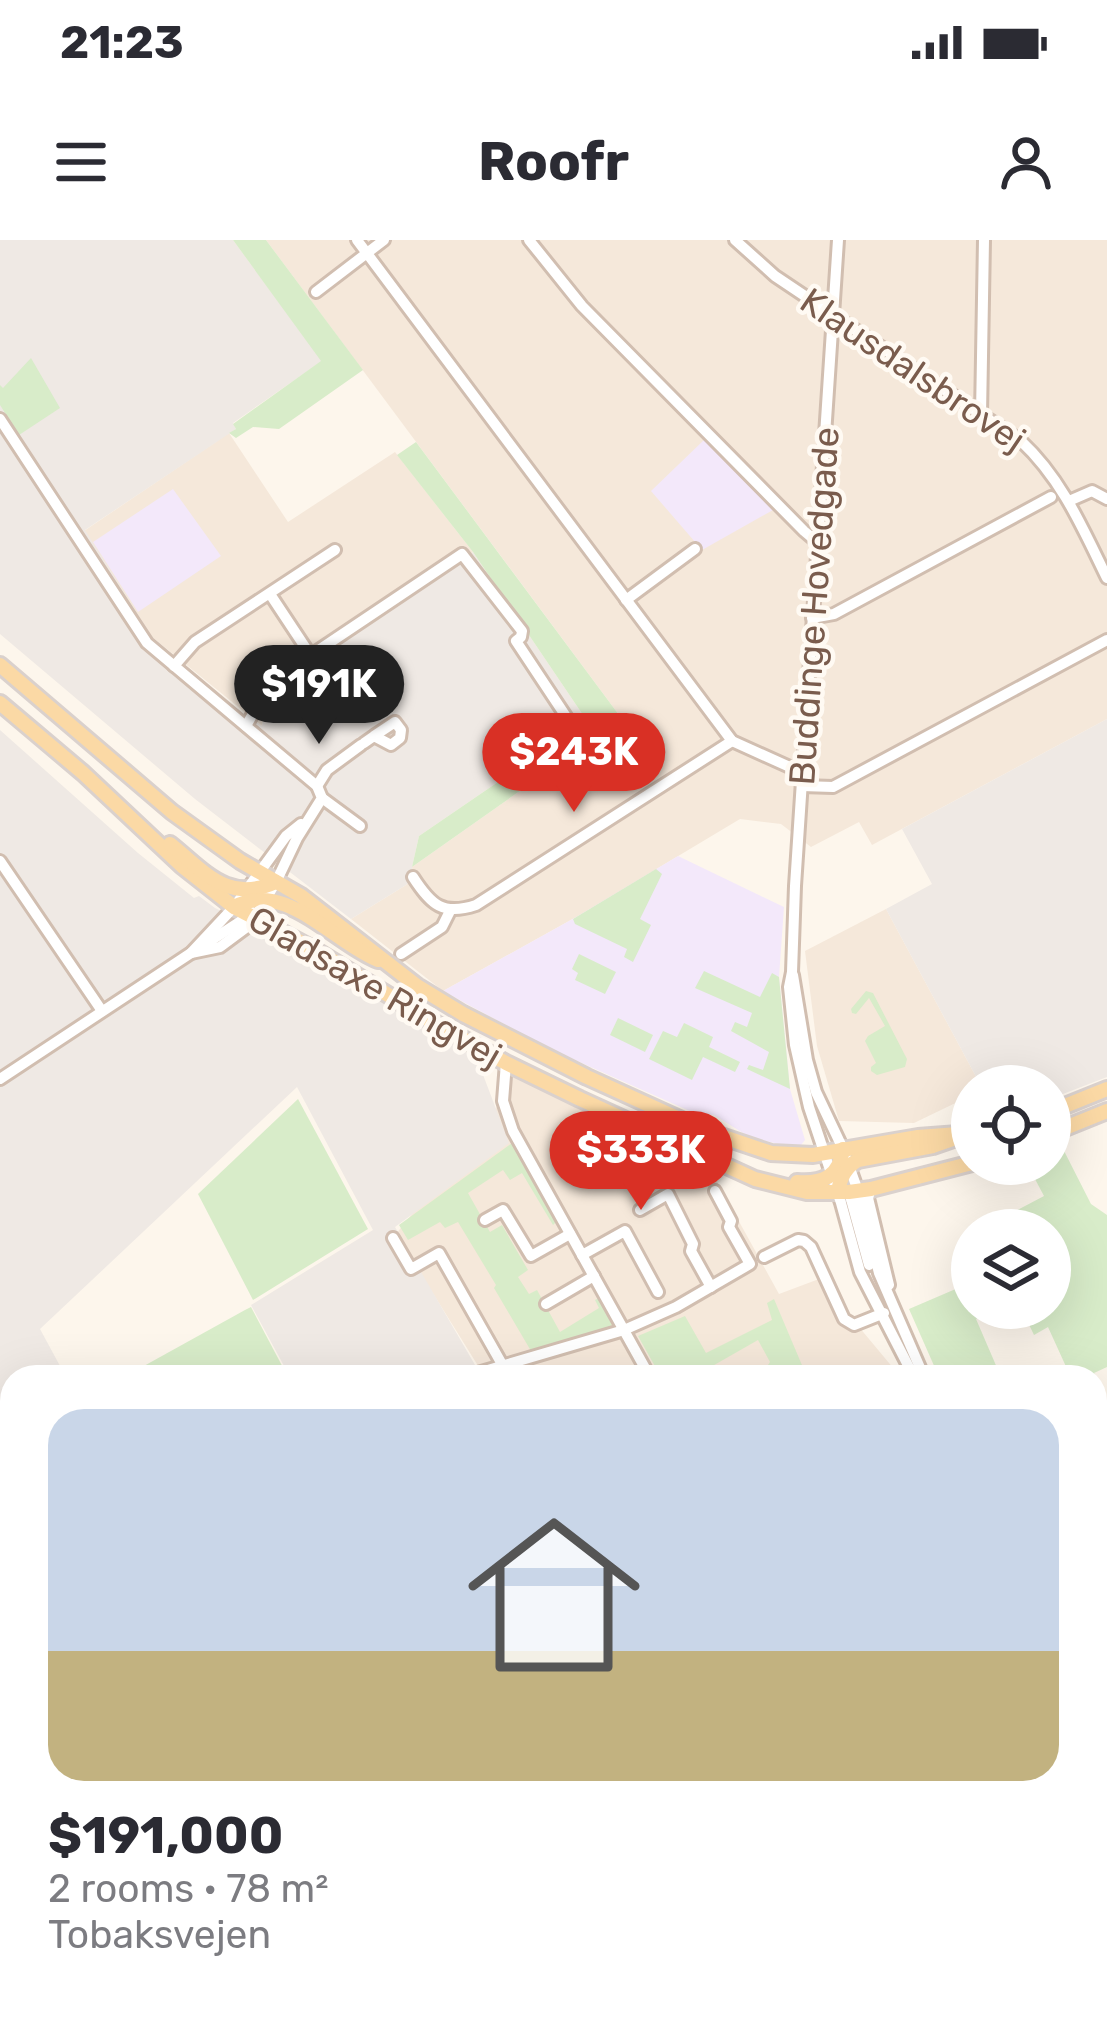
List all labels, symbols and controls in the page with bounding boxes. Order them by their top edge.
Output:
text: 21:23 [60,16,184,69]
icon: menu [48,129,114,195]
icon: person [993,129,1059,195]
text: Roofr [478,130,629,194]
street label: Klausdalsbrovej [792,279,1034,461]
street label: Buddinge Hovedgade [780,425,848,787]
pin: $191K [235,645,403,747]
text: $191K [261,661,377,707]
pin: $243K [490,713,658,815]
text: $243K [509,729,639,775]
street label: Gladsaxe Ringvej [241,897,509,1077]
map controls [951,1065,1071,1329]
button: locate [951,1065,1071,1185]
pin: $333K [557,1111,725,1213]
text: $333K [576,1127,706,1173]
button: layers [951,1209,1071,1329]
icon: home [446,1487,662,1703]
text: $191,000 [48,1805,283,1866]
text: 2 rooms · 78 m² [48,1866,329,1912]
text: Tobaksvejen [48,1912,271,1958]

